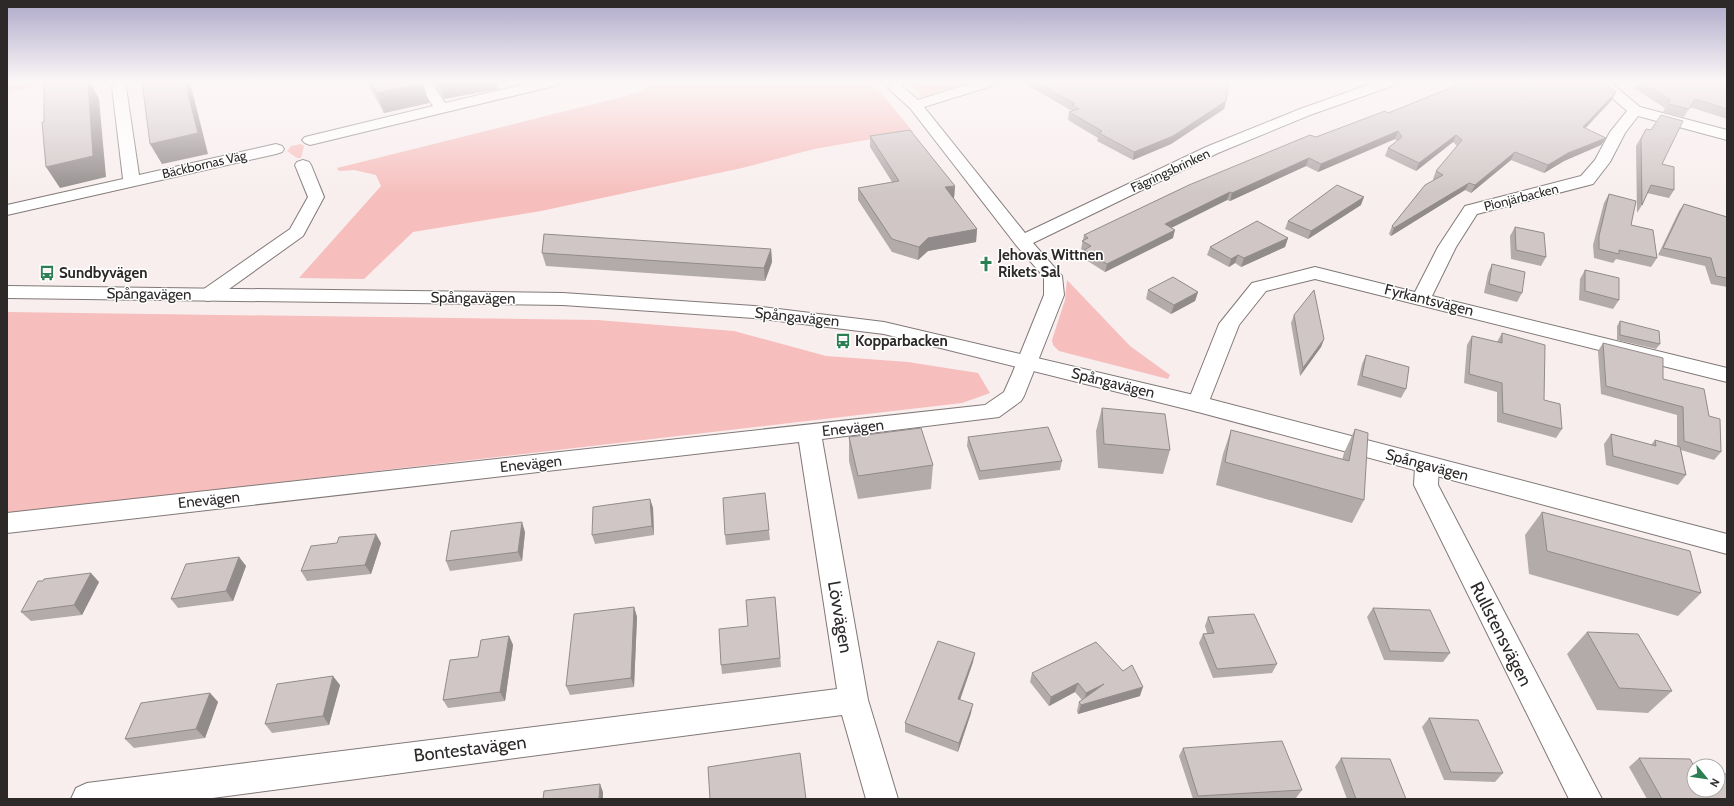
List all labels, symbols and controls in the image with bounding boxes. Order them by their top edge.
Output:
street label: Fägringsbrinken [1128,145,1212,195]
street label: Bäckbornas Väg [160,146,248,181]
street label: Pionjärbacken [1482,180,1560,215]
place label: Jehovas Wittnen Rikets Sal [997,246,1104,281]
church icon: Jehovas Wittnen Rikets Sal [977,255,995,273]
bus stop icon: Sundbyvägen [38,264,56,282]
place label: Sundbyvägen [59,264,147,282]
street label: Fyrkantsvägen [1382,280,1476,320]
street label: Spångavägen [106,284,192,304]
street label: Spångavägen [430,288,516,308]
street label: Spångavägen [754,304,840,330]
bus stop icon: Kopparbacken [834,332,852,350]
place label: Kopparbacken [855,332,948,350]
street label: Spångavägen [1070,364,1156,402]
street label: Enevägen [821,416,885,440]
street label: Spångavägen [1384,445,1470,485]
street label: Enevägen [499,452,563,476]
street label: Enevägen [177,488,241,512]
street label: Rullstensvägen [1465,578,1537,690]
street label: Lövvägen [823,579,857,655]
street label: Bontestavägen [412,731,528,767]
north arrow [1686,758,1726,798]
text: N [1707,776,1723,790]

